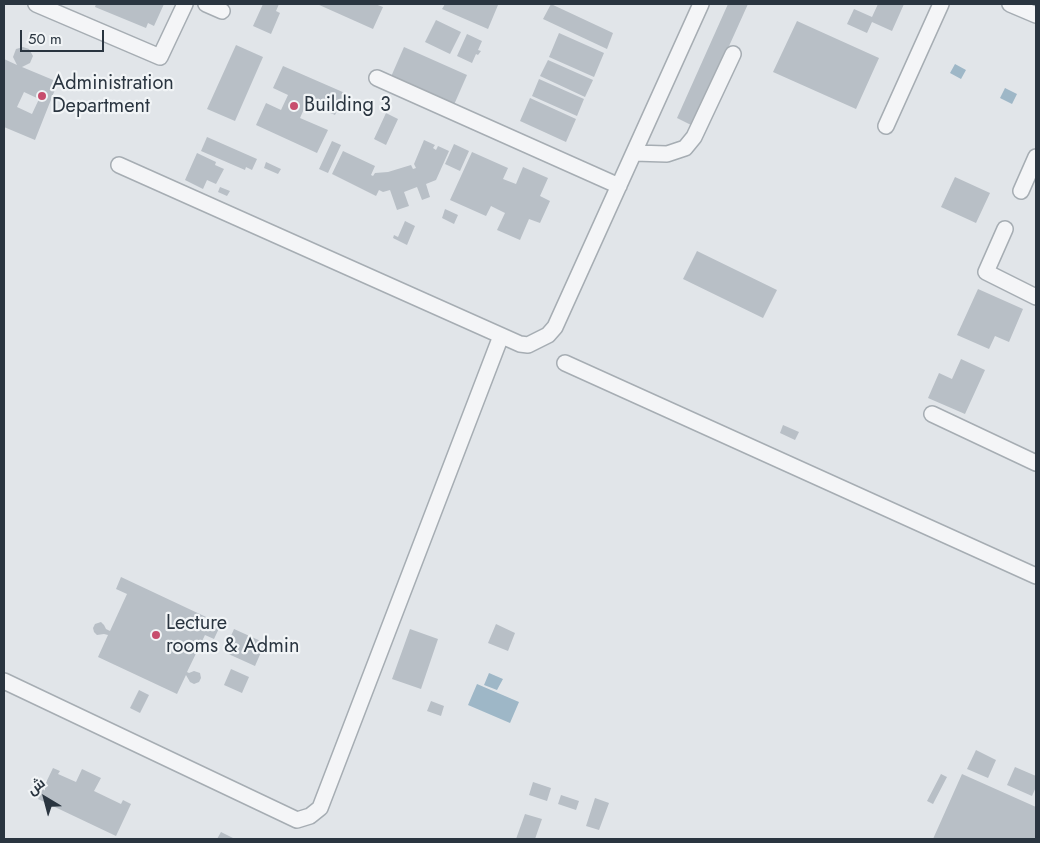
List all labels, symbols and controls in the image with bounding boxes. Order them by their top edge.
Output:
scale bar [22,20,106,52]
text: 50 m [28,28,62,50]
place label: Administration Department [52,72,174,119]
marker: Administration Department [36,90,48,102]
place label: Building 3 [304,94,391,118]
marker: Building 3 [288,100,300,112]
place label: Lecture rooms & Admin [166,612,299,659]
marker: Lecture rooms & Admin [150,629,162,641]
north arrow [20,773,70,823]
text: ش [23,773,49,799]

